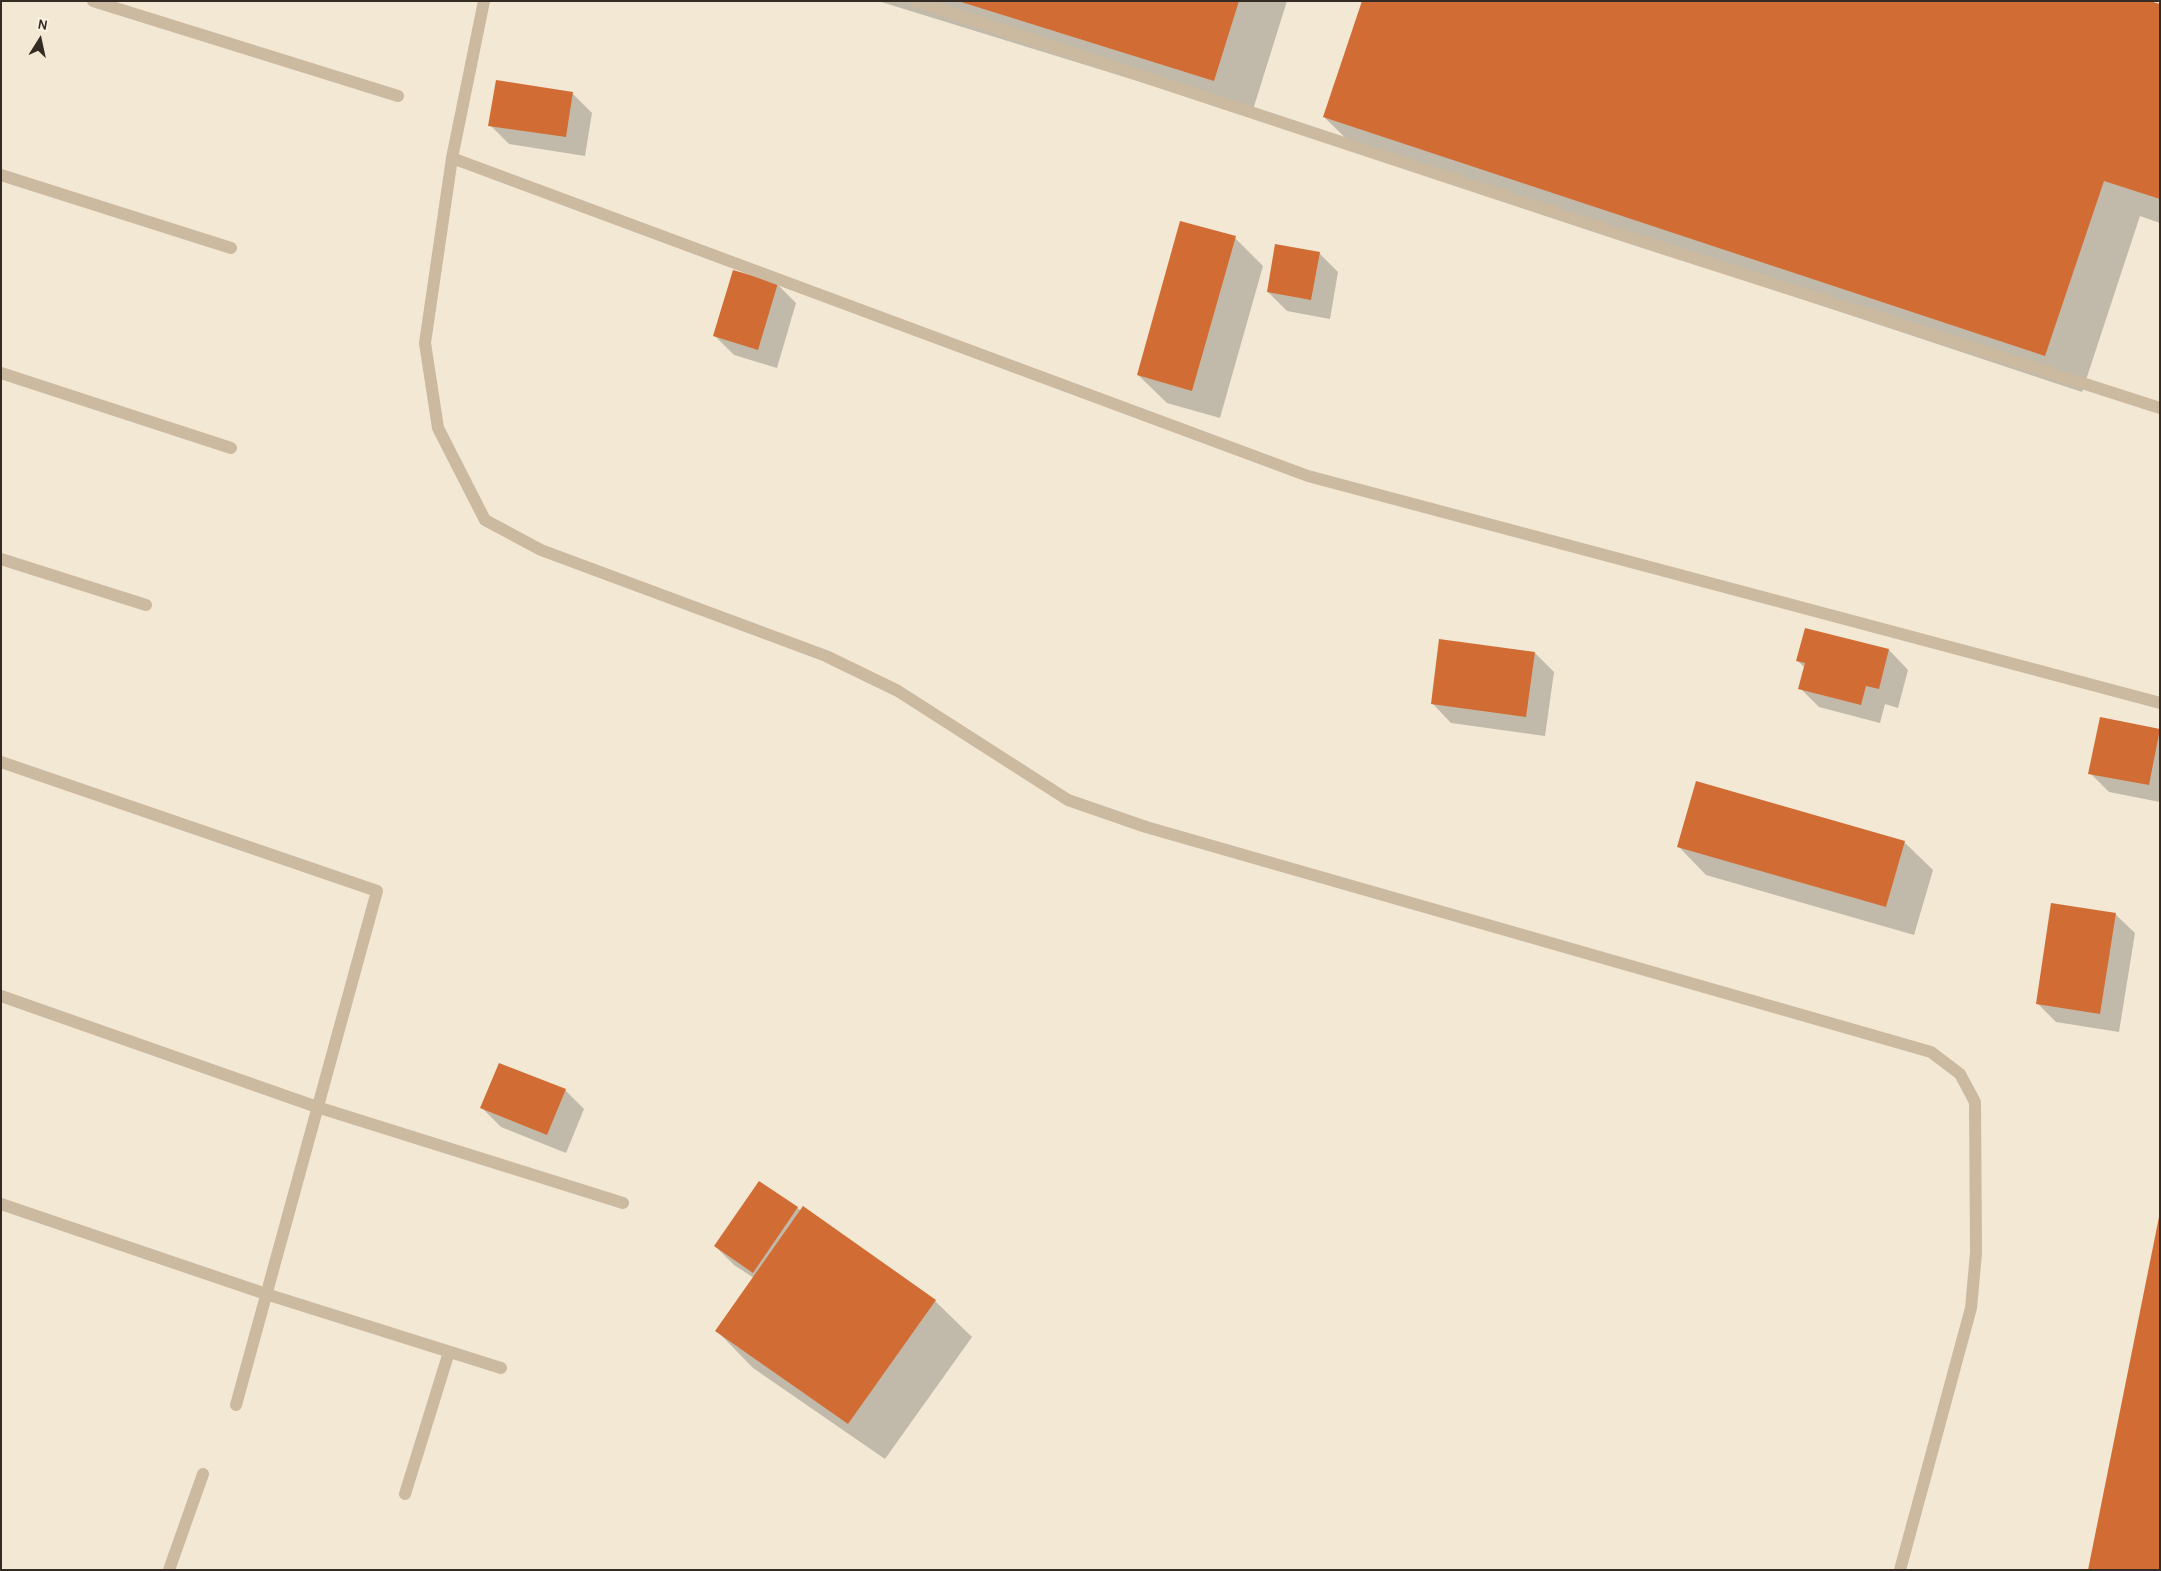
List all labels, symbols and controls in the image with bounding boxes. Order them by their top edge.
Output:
north arrow [15,15,65,65]
text: N [36,15,49,34]

